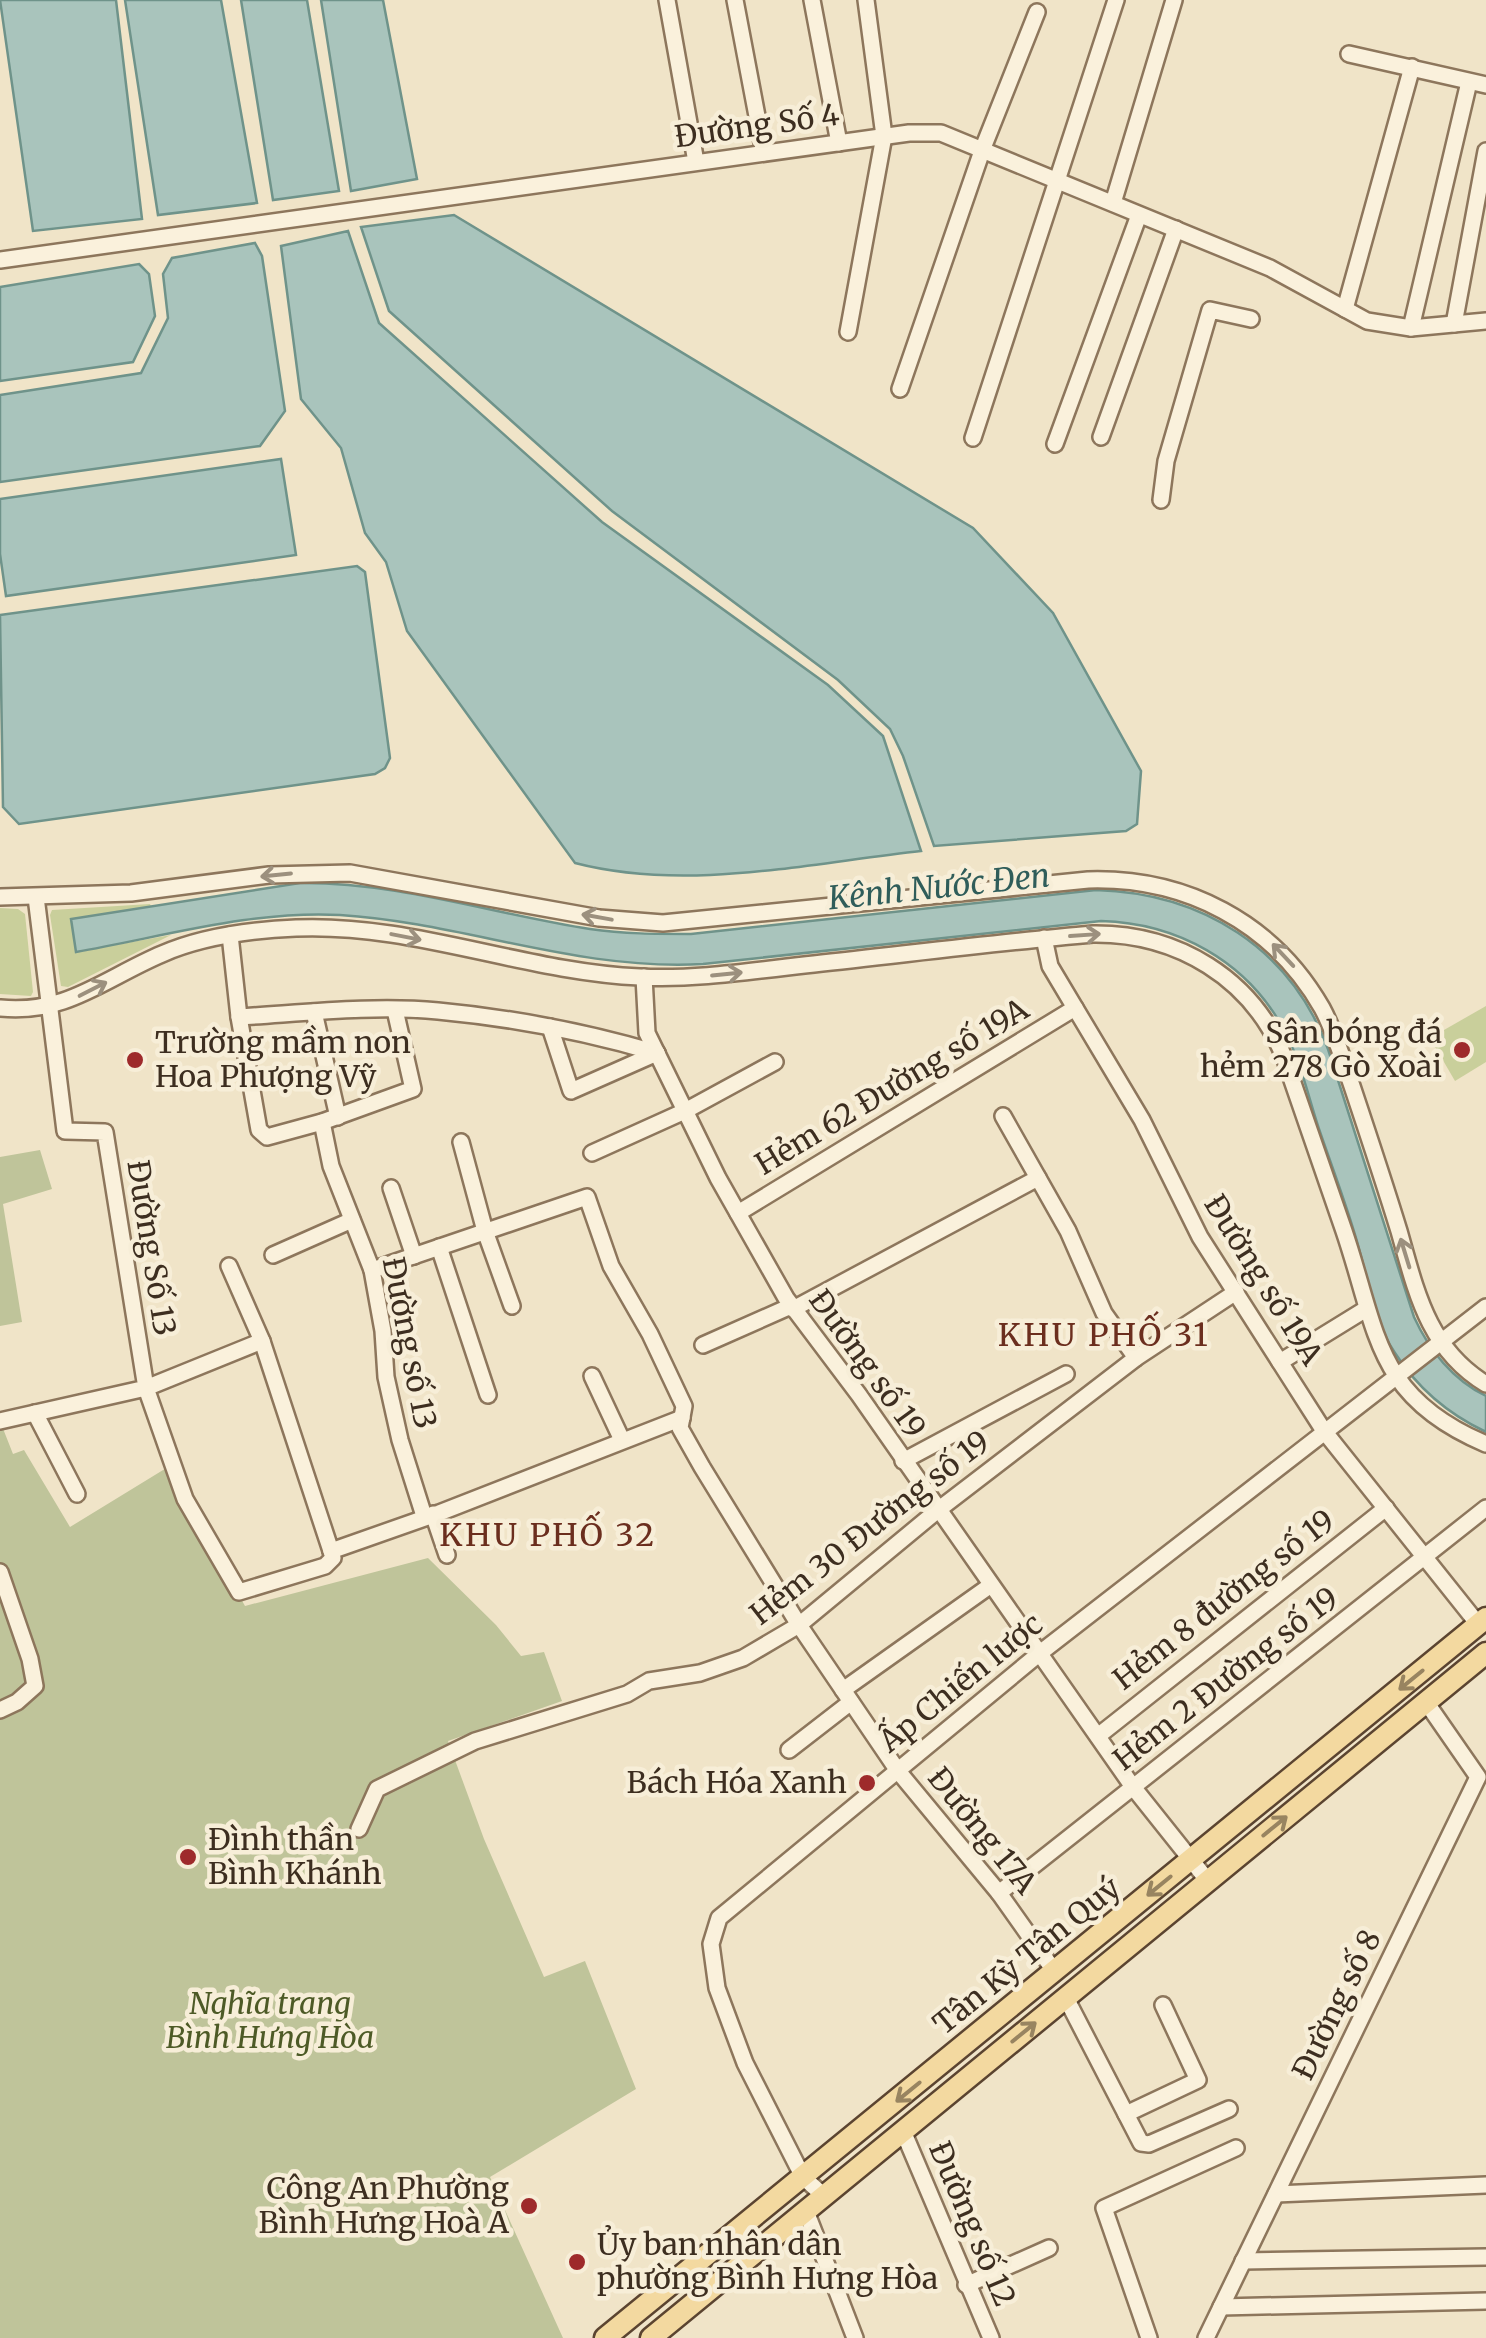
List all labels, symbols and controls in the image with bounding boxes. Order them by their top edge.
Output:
street label: Đường Số 4 [672,95,842,155]
water label: Kênh Nước Đen [825,855,1052,919]
one-way arrow [260,866,292,885]
one-way arrow [581,908,613,926]
one-way arrow [1069,925,1101,944]
one-way arrow [389,928,422,947]
one-way arrow [1271,944,1295,968]
one-way arrow [711,964,743,983]
one-way arrow [78,979,108,998]
street label: Hẻm 62 Đường số 19A [748,989,1036,1183]
place label: Sân bóng đá hẻm 278 Gò Xoài [1200,1013,1442,1085]
place label: Trường mầm non Hoa Phượng Vỹ [155,1023,411,1095]
marker: Sân bóng đá hẻm 278 Gò Xoài [1451,1039,1473,1061]
marker: Trường mầm non Hoa Phượng Vỹ [124,1049,146,1071]
street label: Đường Số 13 [119,1157,185,1338]
street label: Đường số 19A [1196,1187,1332,1372]
one-way arrow [1395,1238,1413,1269]
street label: Đường số 13 [375,1254,445,1432]
street label: Đường số 19 [801,1282,934,1445]
district label: KHU PHỐ 31 [998,1311,1210,1355]
street label: Hẻm 30 Đường số 19 [742,1422,997,1633]
street label: Hẻm 8 đường số 19 [1105,1501,1342,1697]
district label: KHU PHỐ 32 [439,1511,657,1555]
street label: Hẻm 2 Đường số 19 [1105,1578,1346,1778]
street label: Ấp Chiến lược [868,1602,1050,1760]
one-way arrow [1398,1669,1424,1691]
street label: Đường 17A [920,1759,1046,1902]
place label: Bách Hóa Xanh [627,1763,847,1801]
marker: Bách Hóa Xanh [856,1772,878,1794]
one-way arrow [1262,1815,1288,1837]
place label: Đình thần Bình Khánh [208,1820,382,1892]
marker: Đình thần Bình Khánh [177,1846,199,1868]
street label: Tân Kỳ Tân Quý [925,1868,1128,2042]
one-way arrow [1147,1875,1173,1897]
street label: Đường số 8 [1284,1923,1389,2086]
park label: Nghĩa trang Bình Hưng Hòa [166,1984,374,2056]
one-way arrow [1011,2021,1037,2043]
one-way arrow [895,2081,922,2102]
street label: Đường số 12 [921,2136,1025,2312]
place label: Công An Phường Bình Hưng Hoà A [259,2169,510,2241]
marker: Công An Phường Bình Hưng Hoà A [518,2195,540,2217]
place label: Ủy ban nhân dân phường Bình Hưng Hòa [597,2225,938,2297]
marker: Ủy ban nhân dân phường Bình Hưng Hòa [566,2251,588,2273]

